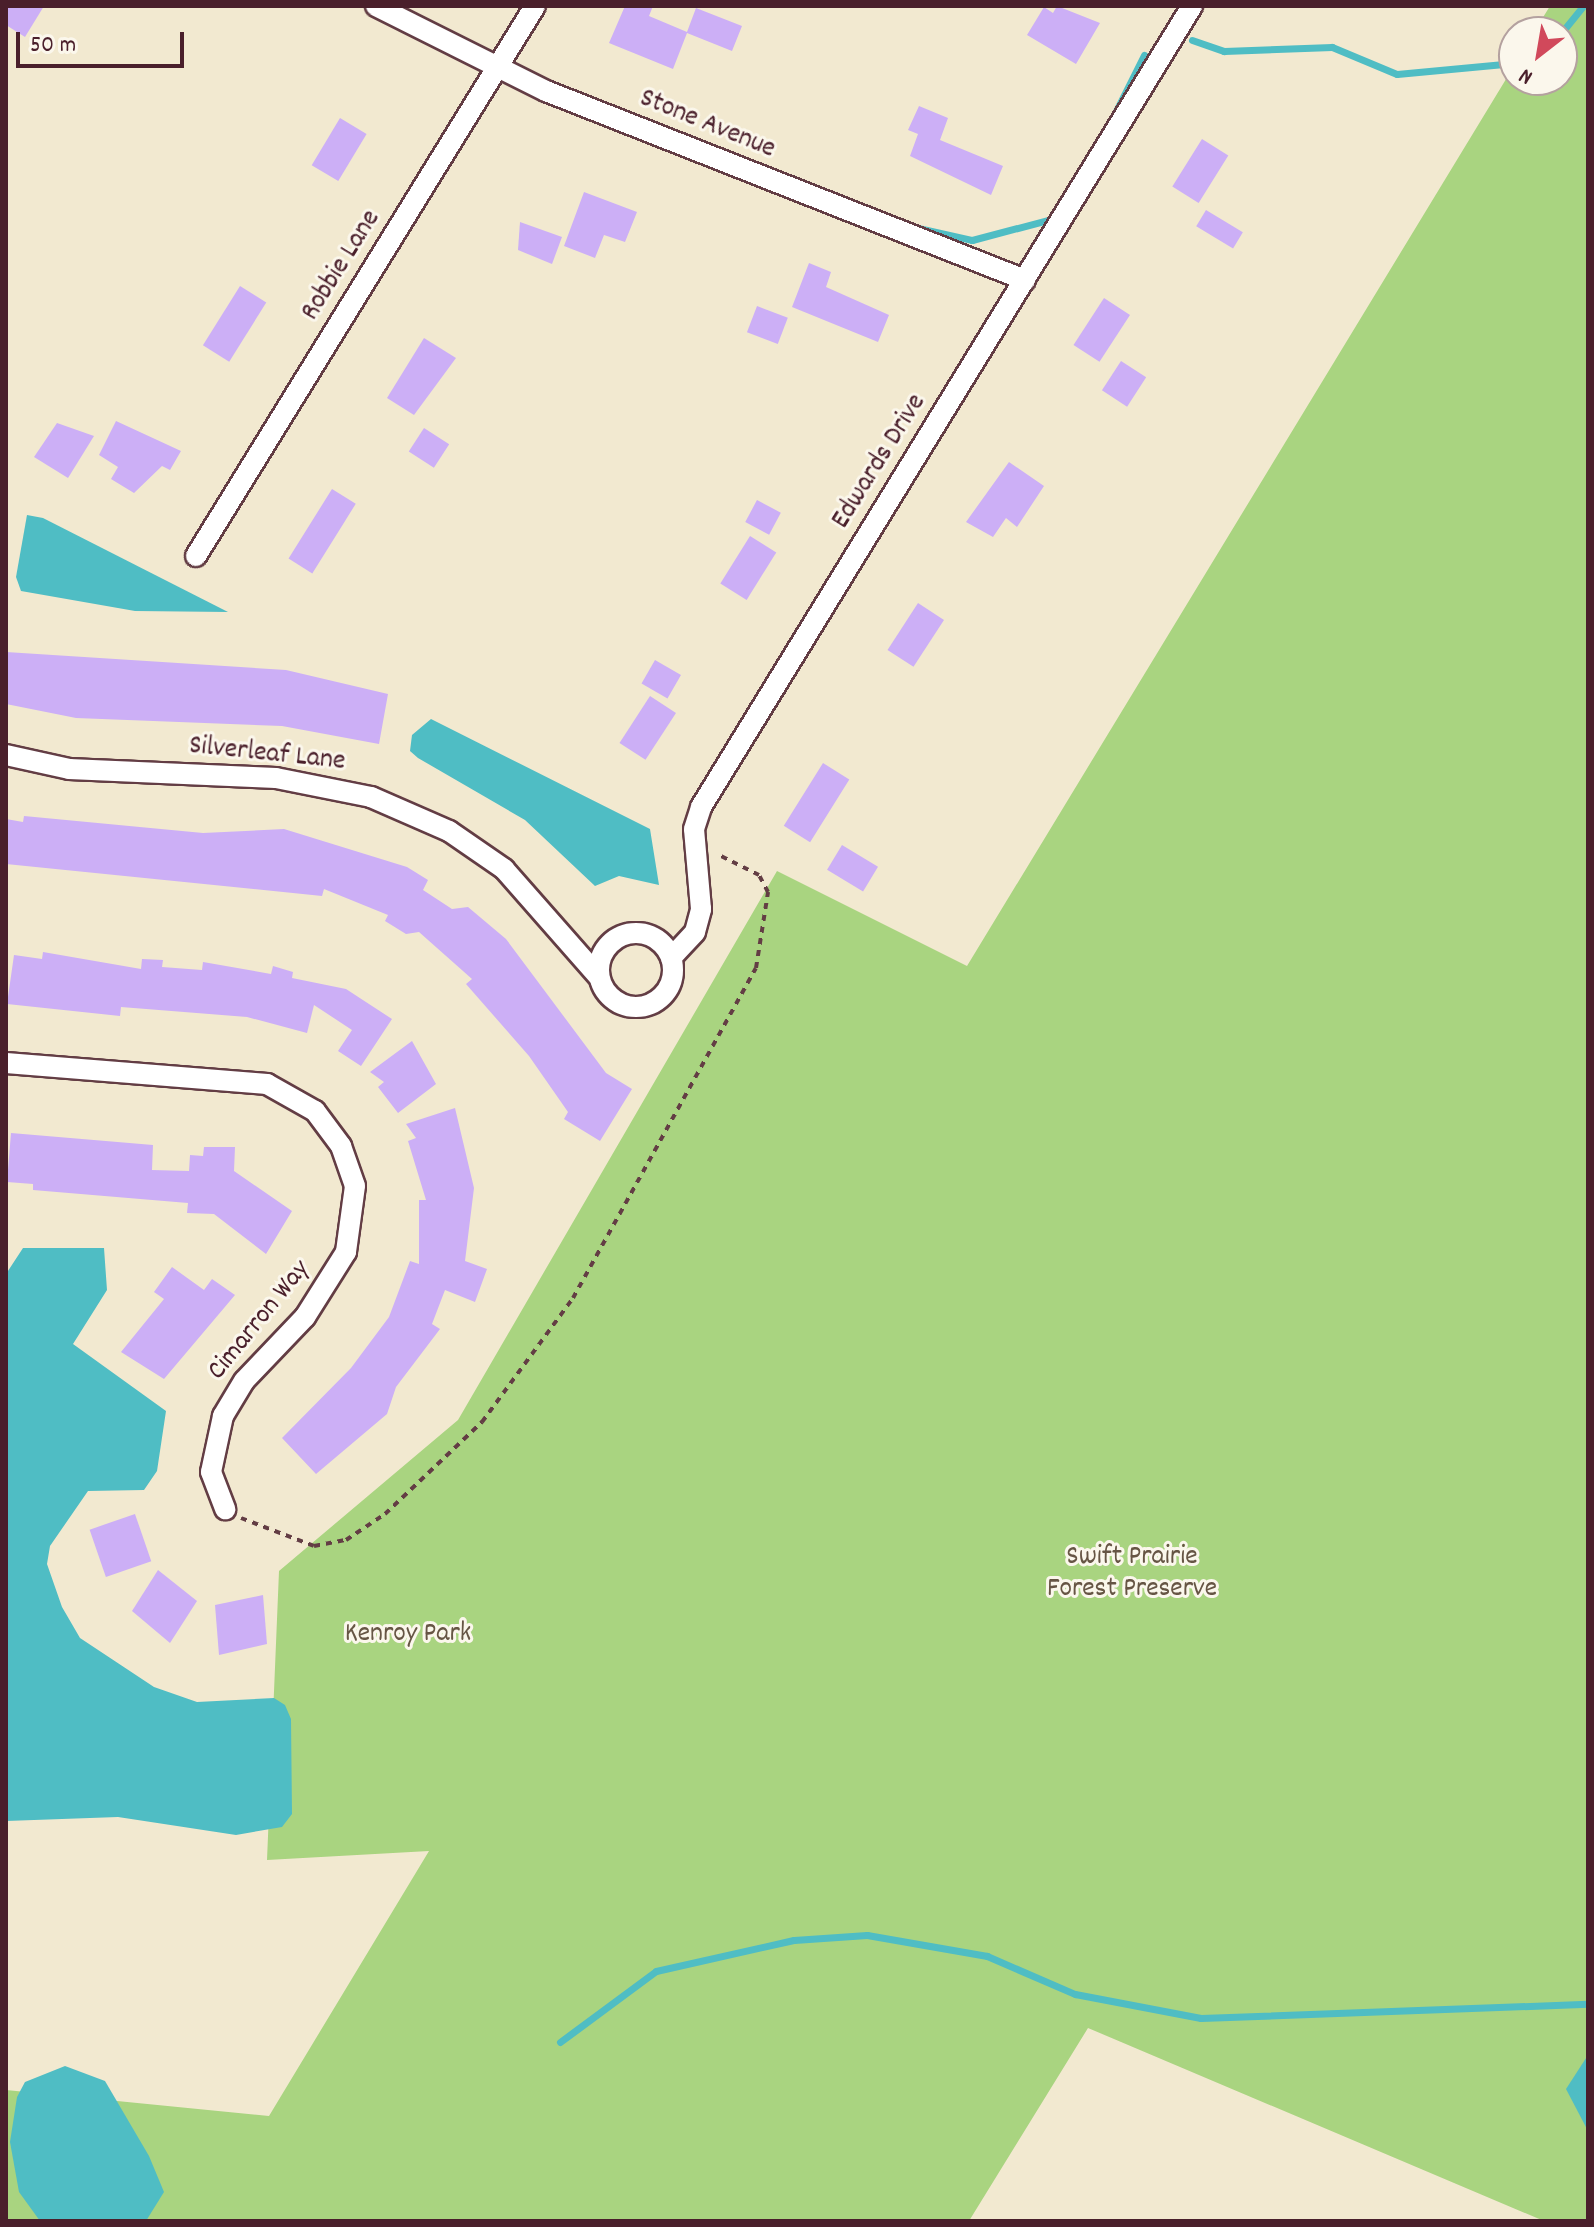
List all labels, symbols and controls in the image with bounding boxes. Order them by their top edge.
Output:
scale bar [20,16,188,66]
north arrow [1498,16,1578,96]
text: 50 m [30,29,76,63]
text: N [1514,59,1539,91]
street label: Stone Avenue [634,83,780,167]
street label: Robbie Lane [295,205,389,327]
street label: Edwards Drive [825,388,935,536]
street label: Silverleaf Lane [187,730,347,780]
street label: Cimarron Way [201,1254,319,1388]
park label: Swift Prairie Forest Preserve [1047,1541,1217,1607]
park label: Kenroy Park [345,1618,471,1652]

